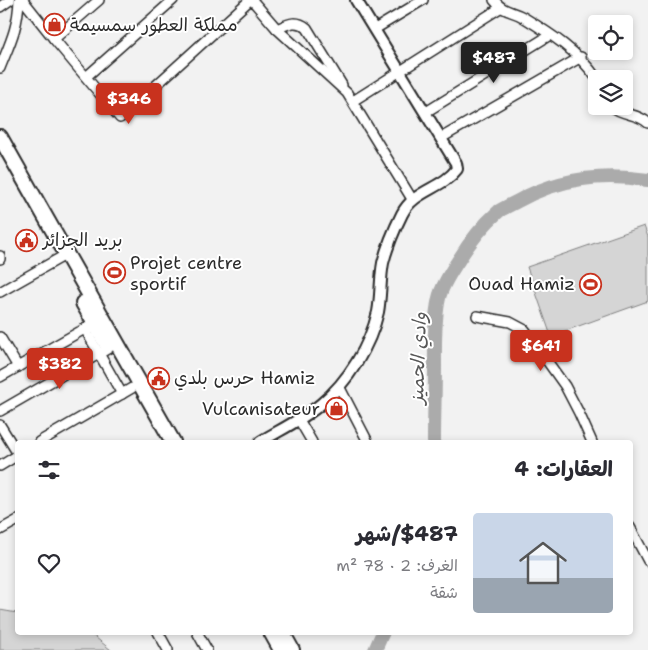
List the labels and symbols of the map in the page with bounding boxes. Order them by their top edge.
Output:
shop icon: مملكة العطور سمسيمة [42,13,66,37]
place label: مملكة العطور سمسيمة [70,13,238,37]
pin: $487 [464,42,524,84]
pin: $346 [99,82,159,125]
public building icon: بريد الجزائر [15,228,39,252]
place label: بريد الجزائر [41,228,122,252]
place label: Projet centre sportif [130,251,242,296]
sports icon: Projet centre sportif [102,261,126,285]
place label: Ouad Hamiz [468,272,575,296]
sports icon: Ouad Hamiz [579,272,603,296]
water label: وادي الحميز [404,312,433,406]
pin: $641 [511,330,571,372]
pin: $382 [30,348,90,390]
public building icon: حرس بلدي Hamiz [146,366,170,390]
place label: حرس بلدي Hamiz [174,366,315,391]
place label: Vulcanisateur [202,397,320,421]
shop icon: Vulcanisateur [324,397,348,421]

